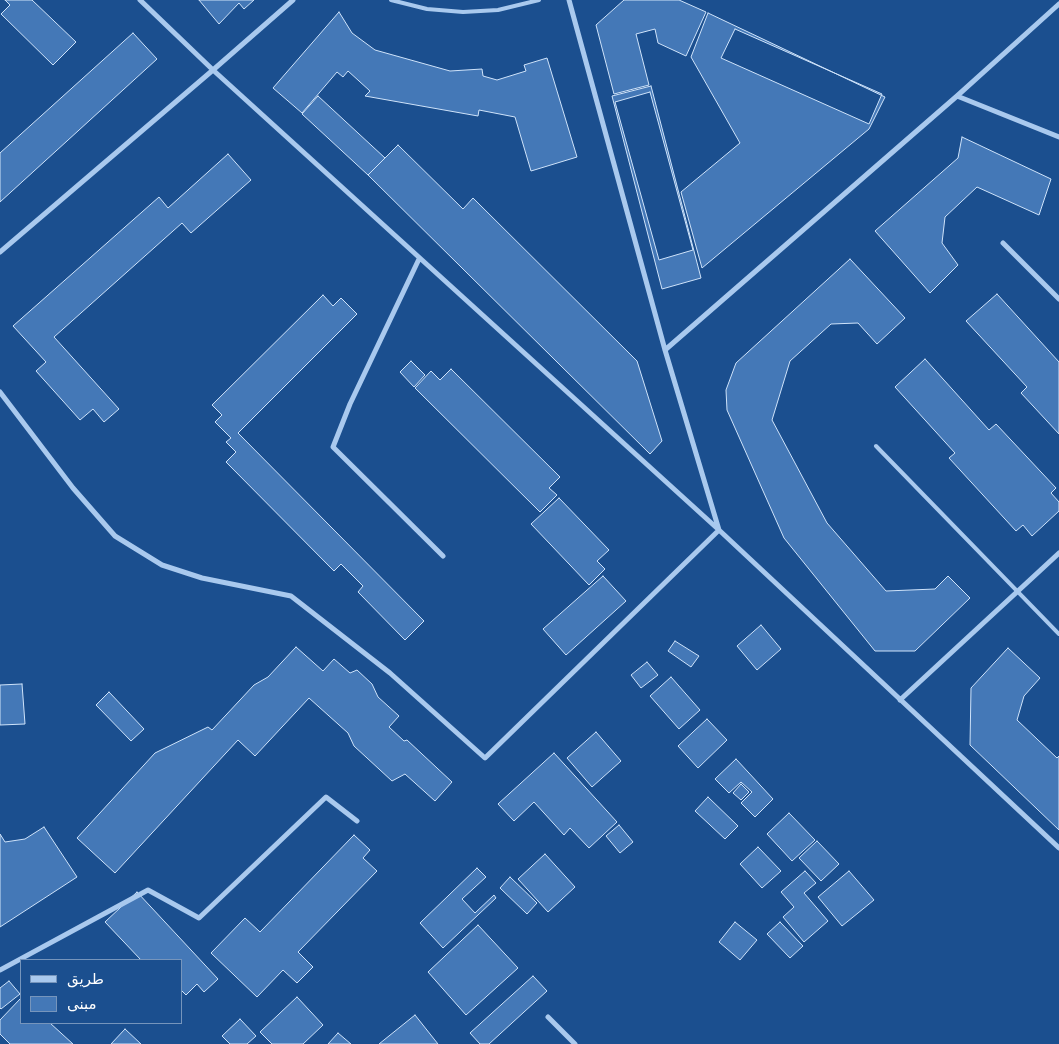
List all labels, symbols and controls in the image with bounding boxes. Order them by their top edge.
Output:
legend [20,959,182,1024]
text: طريق [67,970,104,988]
text: مبنى [67,995,97,1013]

